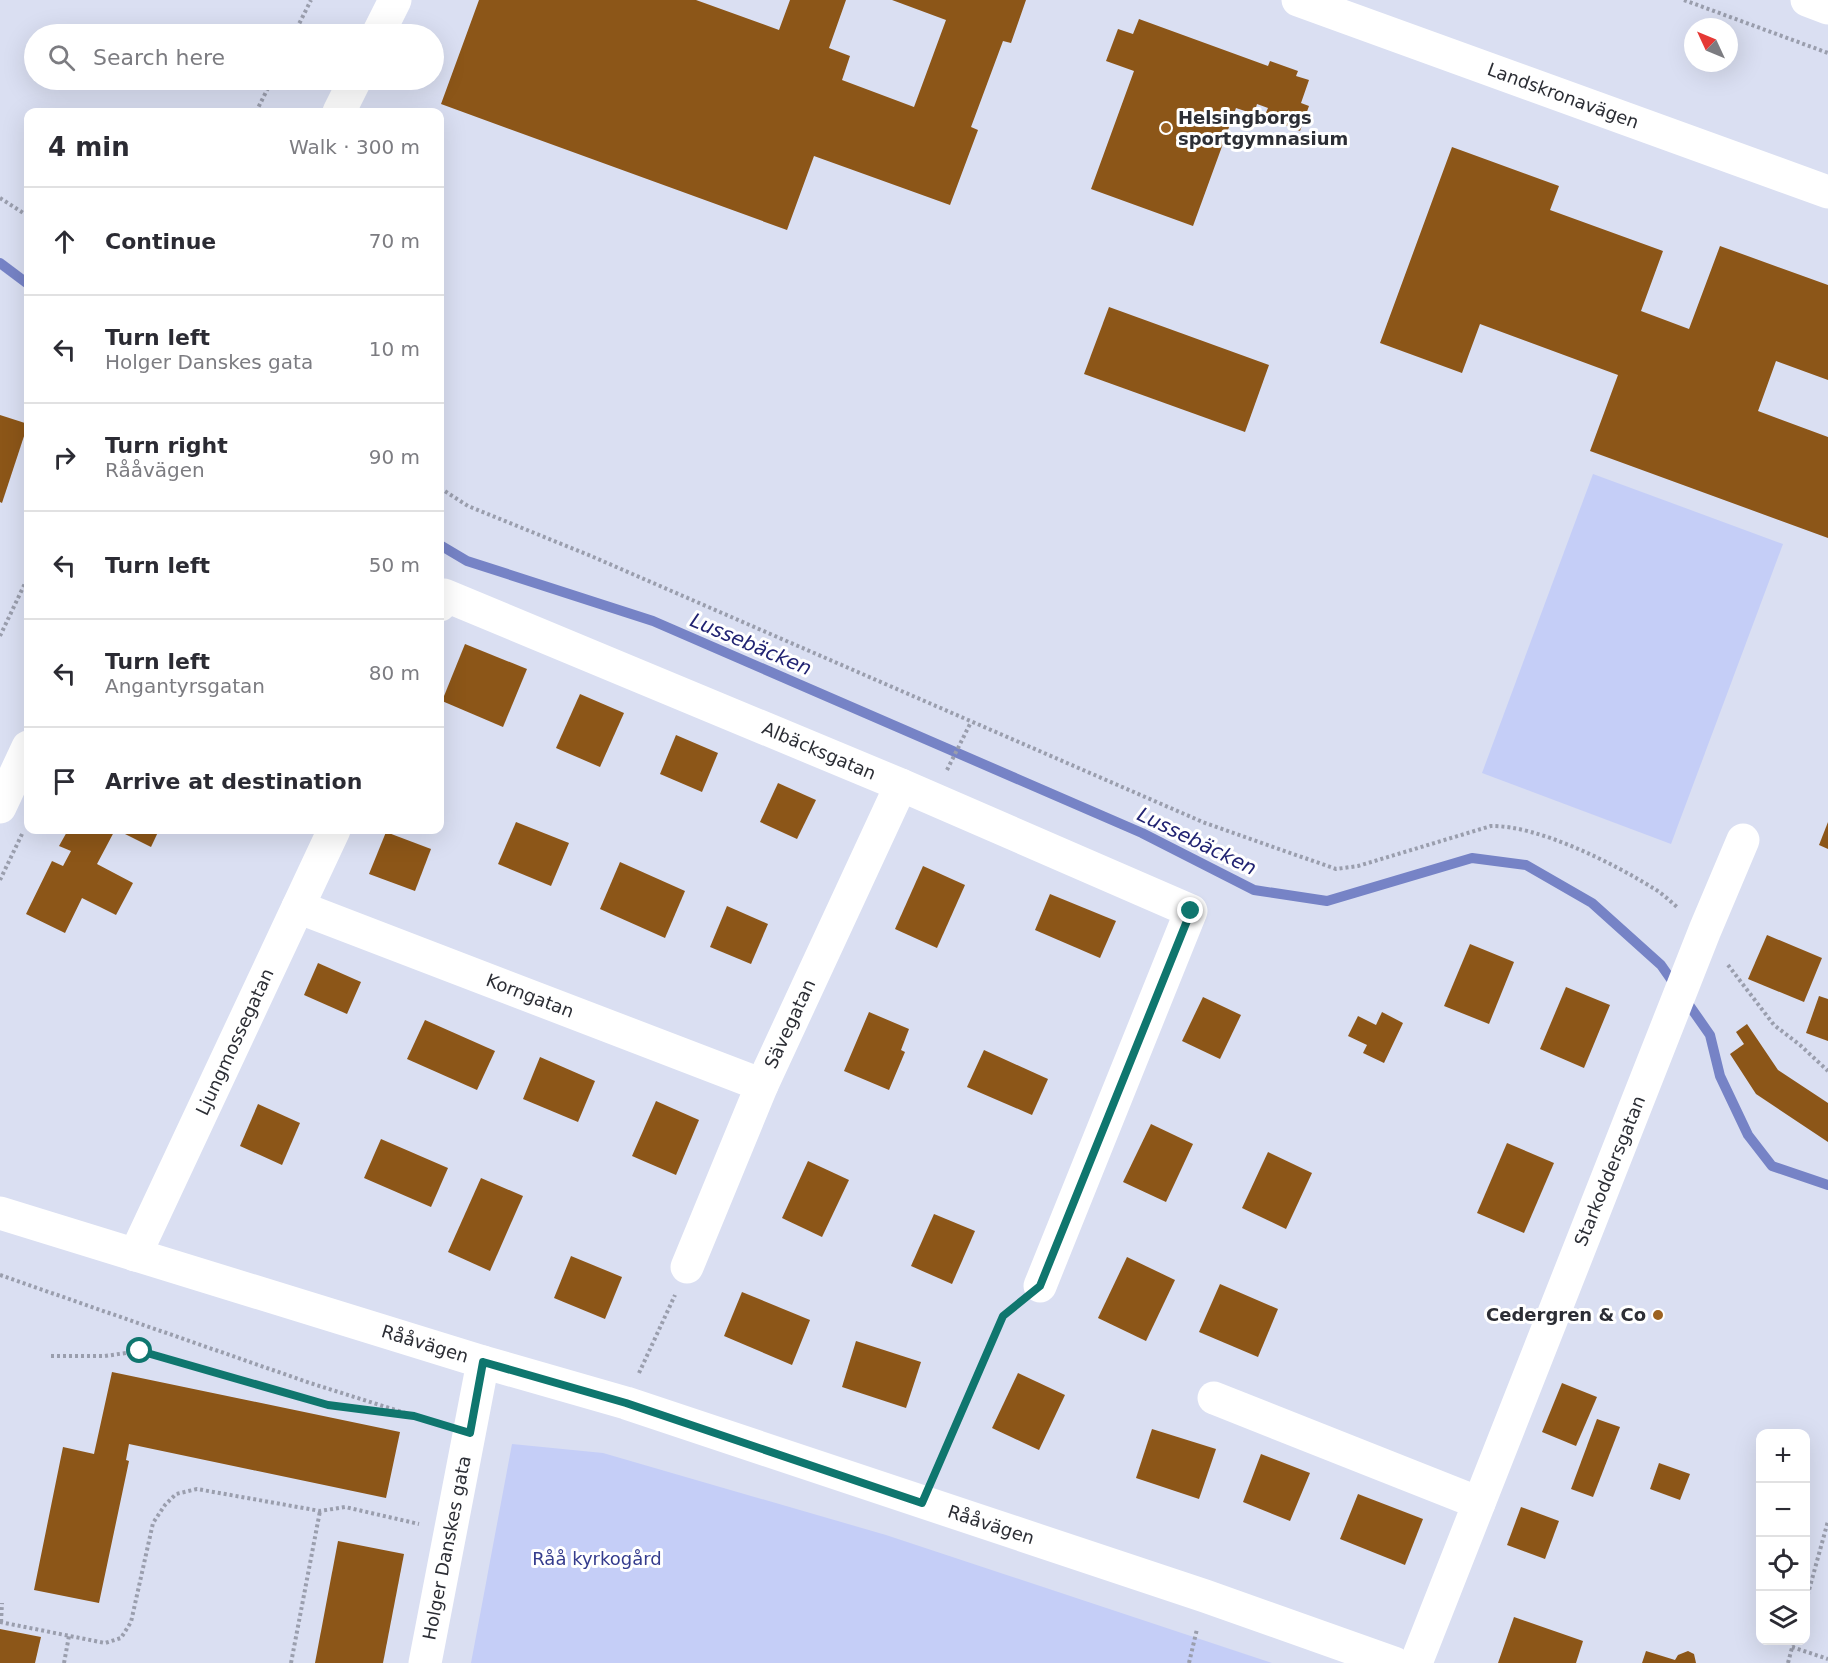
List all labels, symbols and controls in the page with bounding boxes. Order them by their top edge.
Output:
north arrow [1684,18,1738,72]
search box [24,24,444,90]
icon: search [45,41,78,74]
text: Search here [93,45,225,70]
street label: Landskronavägen [1485,58,1642,133]
place label: Helsingborgs sportgymnasium [1178,107,1348,149]
marker: Helsingborgs sportgymnasium [1159,121,1173,135]
text: 4 min [48,132,130,162]
text: Walk · 300 m [289,135,420,159]
icon: ahead [48,225,81,258]
text: Continue [105,229,216,254]
text: 70 m [369,229,420,253]
text: Turn left [105,325,210,350]
icon: left [48,333,81,366]
text: 10 m [369,337,420,361]
text: Holger Danskes gata [105,350,313,374]
text: Turn right [105,433,228,458]
icon: right [48,441,81,474]
text: 90 m [369,445,420,469]
text: Rååvägen [105,458,205,482]
icon: left [48,549,81,582]
text: Turn left [105,553,210,578]
text: 50 m [369,553,420,577]
water label: Lussebäcken [687,608,815,680]
text: Turn left [105,649,210,674]
icon: left [48,657,81,690]
text: 80 m [369,661,420,685]
text: Angantyrsgatan [105,674,265,698]
street label: Albäcksgatan [759,717,879,784]
icon: arrive [48,765,81,798]
text: Arrive at destination [105,769,362,794]
water label: Lussebäcken [1134,802,1260,880]
route end [1177,897,1203,923]
street label: Ljungmossegatan [191,965,278,1119]
street label: Korngatan [483,969,577,1022]
street label: Sävegatan [760,976,819,1072]
street label: Starkoddersgatan [1570,1093,1649,1249]
place label: Cedergren & Co [1486,1304,1646,1325]
marker: Cedergren & Co [1651,1308,1665,1322]
street label: Rååvägen [379,1320,471,1367]
route start [126,1337,152,1363]
map controls [1756,1429,1810,1645]
button: + [1756,1429,1810,1483]
street label: Holger Danskes gata [418,1454,475,1642]
button: − [1756,1483,1810,1537]
street label: Rååvägen [945,1501,1037,1548]
button: locate [1756,1537,1810,1591]
park label: Råå kyrkogård [532,1548,662,1569]
button: layers [1756,1591,1810,1645]

